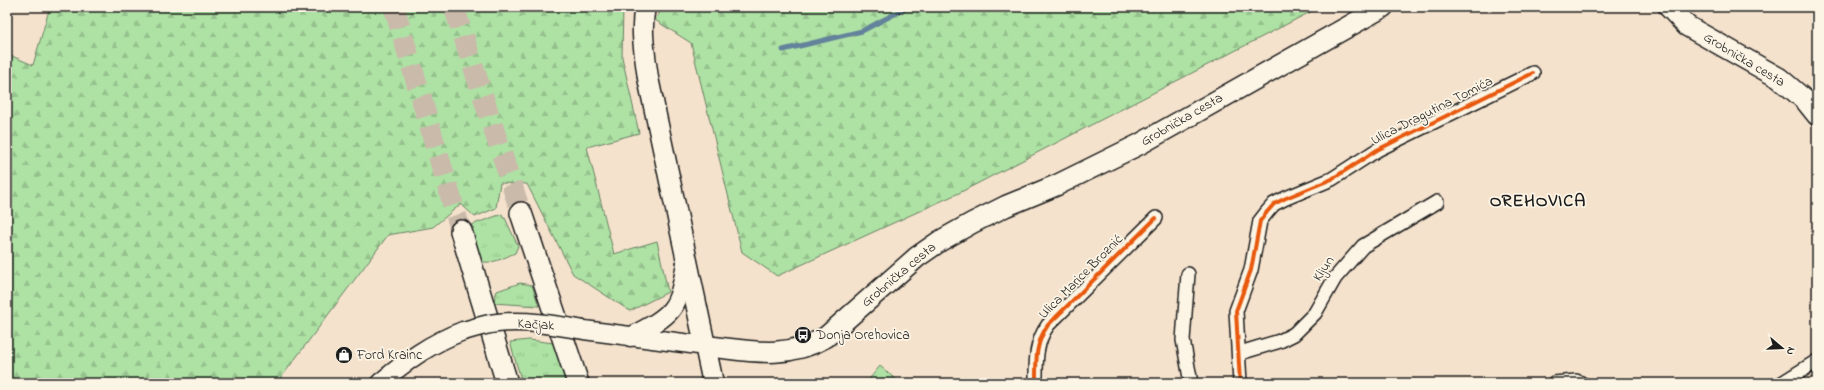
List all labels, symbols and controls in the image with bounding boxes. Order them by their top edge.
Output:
street label: Grobnička cesta [1699,27,1789,93]
street label: Ulica Dragutina Tomića [1367,71,1497,152]
street label: Grobnička cesta [1137,88,1227,152]
district label: OREHOVICA [1490,189,1586,215]
street label: Ulica Marice Broznić [1034,229,1129,324]
street label: Grobnička cesta [857,237,941,313]
street label: Kljun [1308,252,1340,286]
street label: Kačjak [517,313,556,337]
bus stop icon: Donja Orehovica [793,325,813,345]
place label: Donja Orehovica [815,325,910,346]
north arrow [1762,328,1802,368]
shop icon: Ford Krainc [334,345,354,365]
place label: Ford Krainc [356,345,423,366]
text: N [1782,345,1799,357]

